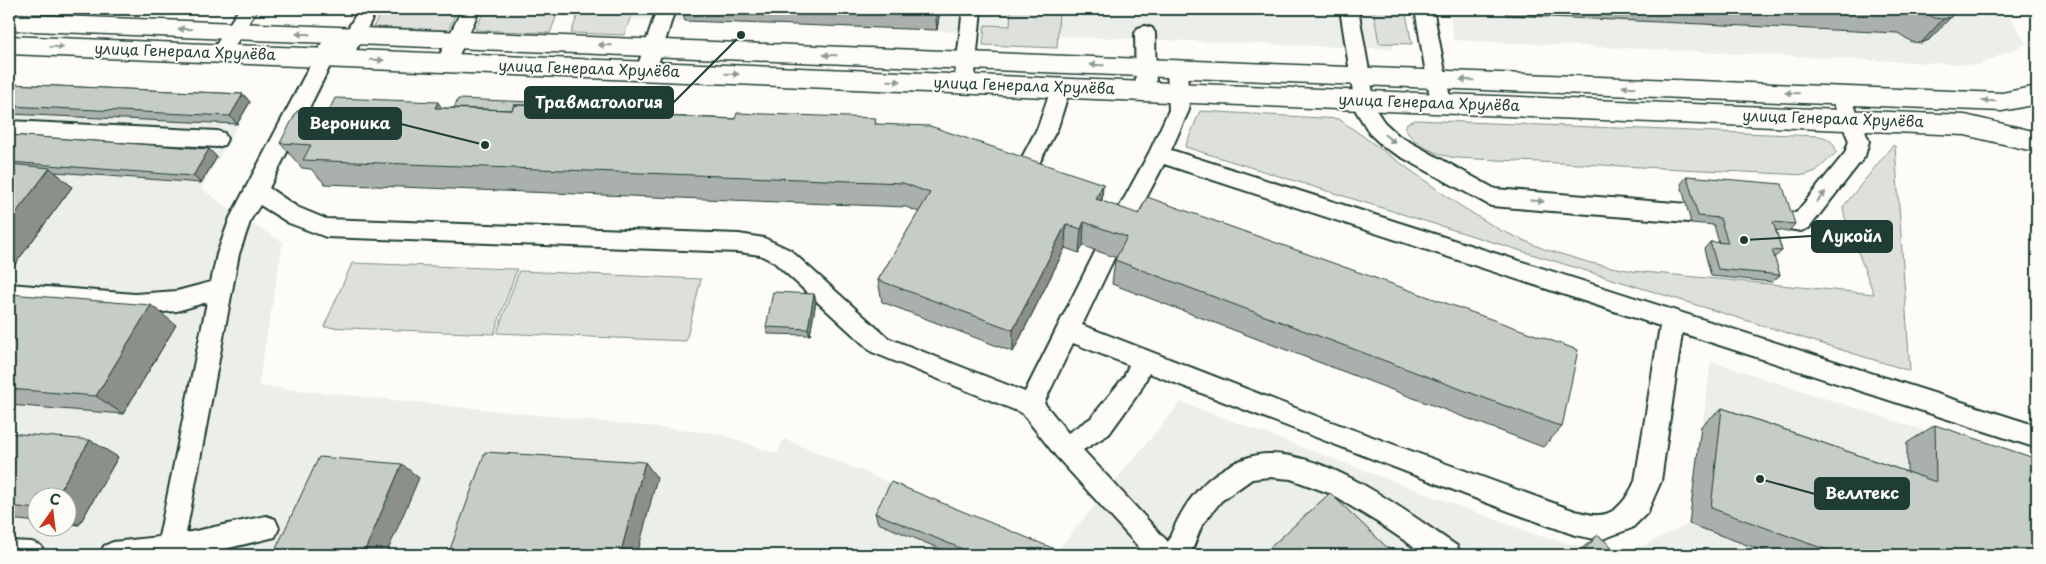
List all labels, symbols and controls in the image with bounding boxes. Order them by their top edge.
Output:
one-way arrow [177,24,193,32]
one-way arrow [294,29,310,37]
street label: улица Генерала Хрулёва [94,36,277,65]
one-way arrow [597,41,613,49]
one-way arrow [50,44,66,52]
one-way arrow [822,50,838,58]
street label: улица Генерала Хрулёва [498,53,681,82]
one-way arrow [369,56,385,64]
one-way arrow [1089,61,1105,69]
street label: улица Генерала Хрулёва [933,70,1116,99]
one-way arrow [724,71,740,79]
one-way arrow [1459,76,1475,84]
one-way arrow [887,78,903,86]
one-way arrow [1621,82,1637,90]
callout: Травматология [525,87,673,118]
street label: улица Генерала Хрулёва [1338,87,1521,116]
text: Травматология [535,89,663,113]
one-way arrow [1784,89,1800,97]
one-way arrow [1981,97,1997,105]
street label: улица Генерала Хрулёва [1742,103,1925,132]
callout: Вероника [299,108,401,139]
text: Вероника [309,110,391,134]
one-way arrow [1383,134,1396,145]
one-way arrow [1816,191,1827,204]
one-way arrow [1529,197,1545,205]
callout: Лукойл [1812,221,1892,252]
text: Лукойл [1822,223,1882,247]
callout: Веллтекс [1815,478,1909,509]
text: Веллтекс [1825,480,1899,504]
north arrow [28,486,78,536]
text: С [48,487,63,510]

